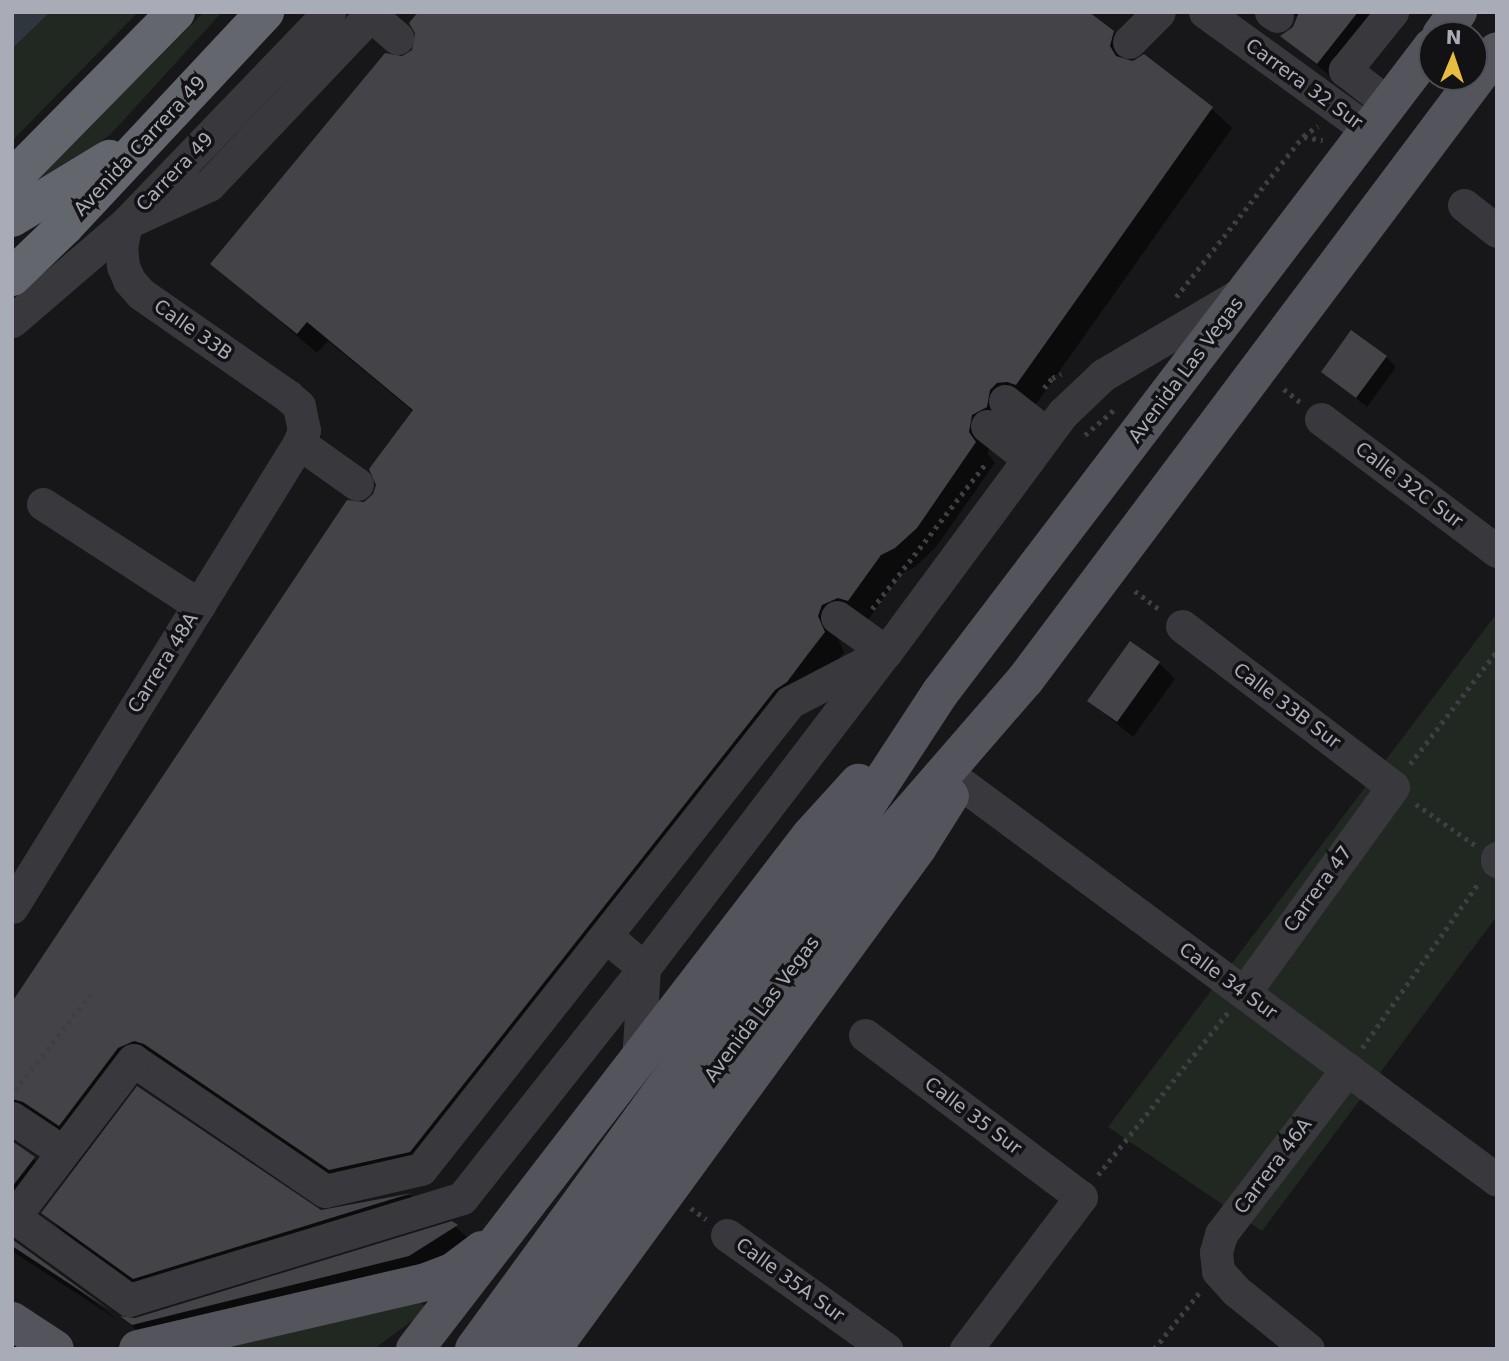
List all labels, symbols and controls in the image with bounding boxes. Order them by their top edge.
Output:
north arrow [1418,21,1488,91]
text: N [1445,26,1462,48]
street label: Carrera 32 Sur [1241,34,1367,134]
street label: Avenida Carrera 49 [69,71,211,221]
street label: Carrera 49 [132,128,218,216]
street label: Avenida Las Vegas [1124,293,1248,447]
street label: Calle 33B [149,295,237,365]
street label: Calle 32C Sur [1351,437,1467,533]
street label: Carrera 48A [123,609,203,717]
street label: Calle 33B Sur [1229,658,1345,754]
street label: Carrera 47 [1279,841,1357,937]
street label: Avenida Las Vegas [700,932,824,1086]
street label: Calle 34 Sur [1175,938,1281,1024]
street label: Calle 35 Sur [920,1072,1026,1160]
street label: Carrera 46A [1230,1114,1316,1218]
street label: Calle 35A Sur [731,1233,849,1327]

